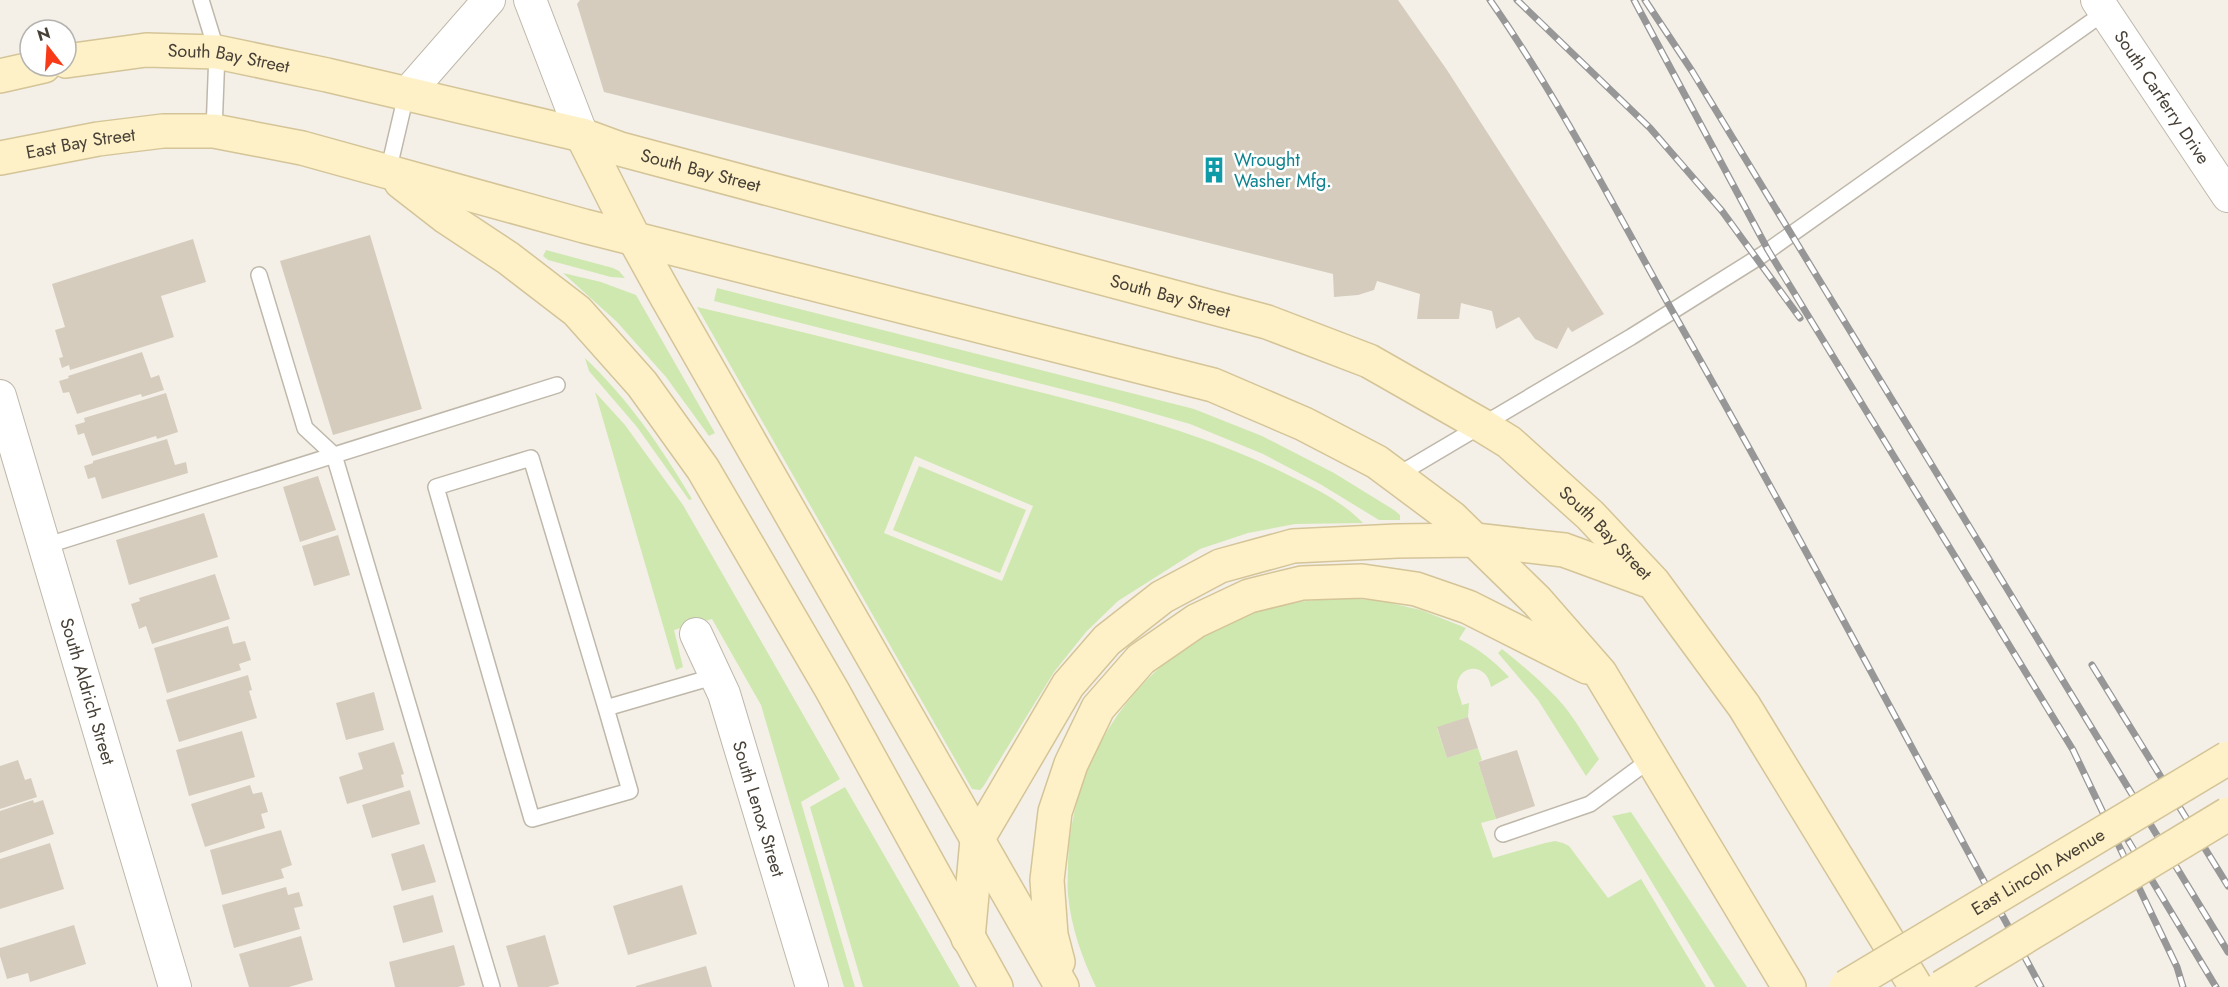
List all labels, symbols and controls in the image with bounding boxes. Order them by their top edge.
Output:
north arrow [18,18,78,78]
text: N [34,21,53,47]
street label: South Carferry Drive [2108,25,2216,169]
street label: South Bay Street [167,38,293,80]
street label: East Bay Street [24,121,137,166]
street label: South Bay Street [638,142,764,199]
place label: Wrought Washer Mfg. [1234,147,1332,194]
building icon: Wrought Washer Mfg. [1199,155,1229,185]
street label: South Bay Street [1107,268,1234,325]
street label: South Bay Street [1553,480,1658,587]
street label: South Aldrich Street [53,615,122,769]
street label: South Lenox Street [726,738,791,880]
street label: East Lincoln Avenue [1967,822,2110,922]

